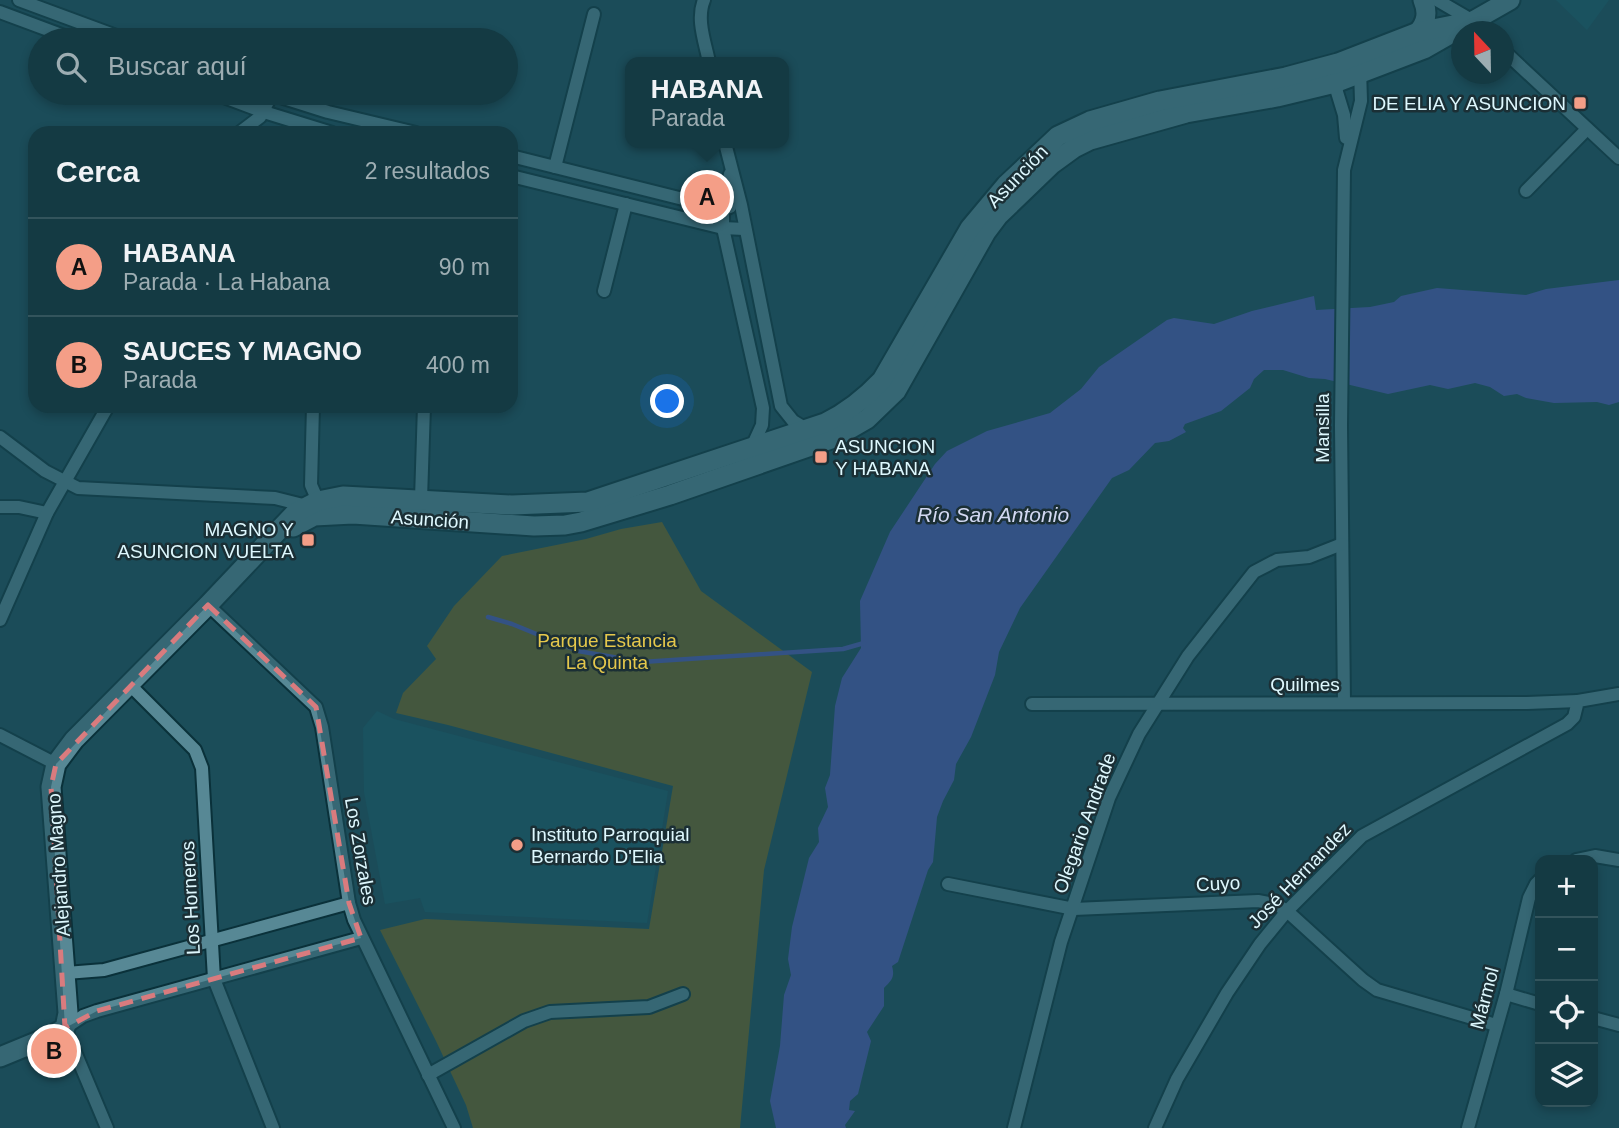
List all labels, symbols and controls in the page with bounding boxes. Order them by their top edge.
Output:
north arrow [1451,21,1514,84]
search box [28,28,518,105]
icon: search [52,48,90,86]
text: Buscar aquí [108,51,247,81]
popup [625,57,789,148]
text: HABANA [651,74,763,104]
place label: DE ELIA Y ASUNCION [1372,93,1566,114]
marker: DE ELIA Y ASUNCION [1572,95,1588,111]
text: Parada [651,105,725,131]
street label: Asunción [983,141,1052,212]
text: Cerca [56,155,139,188]
text: 2 resultados [365,158,490,184]
pin: A [684,171,730,223]
text: HABANA [123,238,236,268]
text: A [71,254,87,280]
text: 90 m [439,254,490,280]
text: Parada · La Habana [123,269,330,295]
text: SAUCES Y MAGNO [123,336,362,366]
text: B [71,352,87,378]
text: 400 m [426,352,490,378]
text: Parada [123,367,197,393]
your location [650,384,684,418]
street label: Mansilla [1312,393,1333,463]
place label: ASUNCION Y HABANA [835,436,935,479]
marker: ASUNCION Y HABANA [813,449,829,465]
water label: Río San Antonio [917,503,1069,526]
street label: Asunción [390,506,470,533]
place label: MAGNO Y ASUNCION VUELTA [117,519,294,562]
marker: MAGNO Y ASUNCION VUELTA [300,532,316,548]
park label: Parque Estancia La Quinta [537,630,677,673]
street label: Quilmes [1270,674,1340,695]
street label: Olegario Andrade [1049,750,1120,896]
street label: Alejandro Magno [43,793,74,937]
street label: Los Zorzales [341,796,380,906]
street label: José Hernandez [1244,818,1355,932]
place label: Instituto Parroquial Bernardo D'Elia [531,824,689,867]
marker: Instituto Parroquial Bernardo D'Elia [509,837,525,853]
street label: Los Horneros [177,840,204,955]
map controls [1535,855,1598,1107]
button: + [1535,855,1598,918]
street label: Cuyo [1195,872,1241,895]
button: − [1535,918,1598,981]
street label: Mármol [1466,965,1503,1031]
button: locate [1535,981,1598,1044]
pin: B [31,1025,77,1077]
button: layers [1535,1044,1598,1107]

